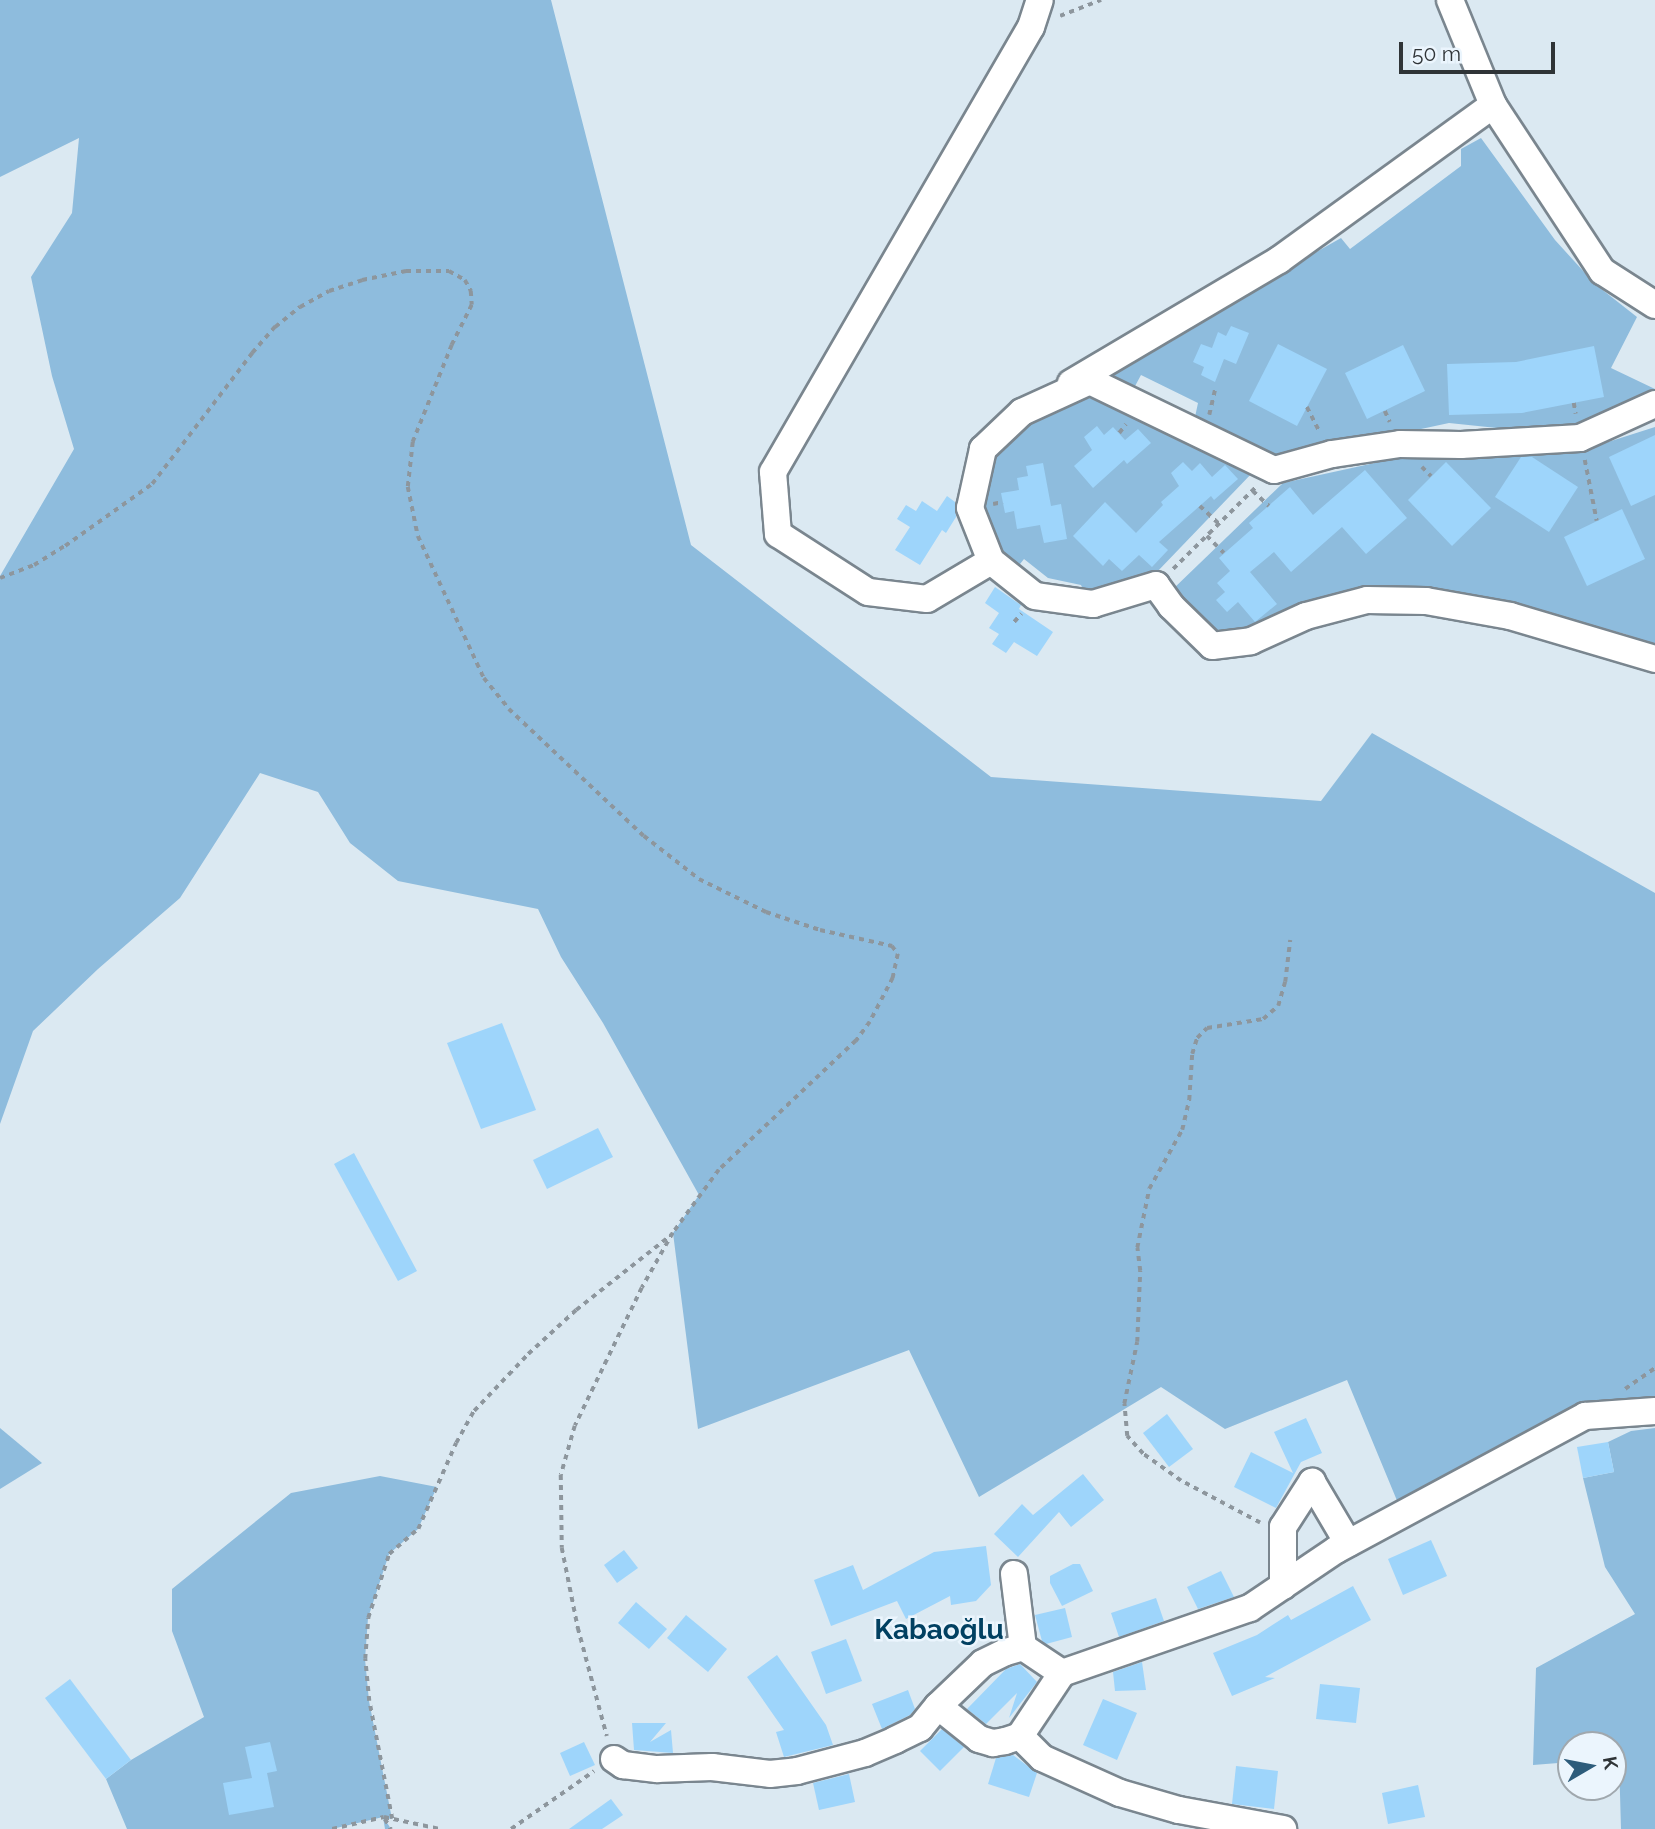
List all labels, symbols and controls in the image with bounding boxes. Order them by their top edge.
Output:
scale bar [1403,28,1559,72]
text: 50 m [1412,41,1461,66]
district label: Kabaoğlu [874,1613,1004,1647]
north arrow [1557,1731,1627,1801]
text: K [1599,1755,1623,1771]

